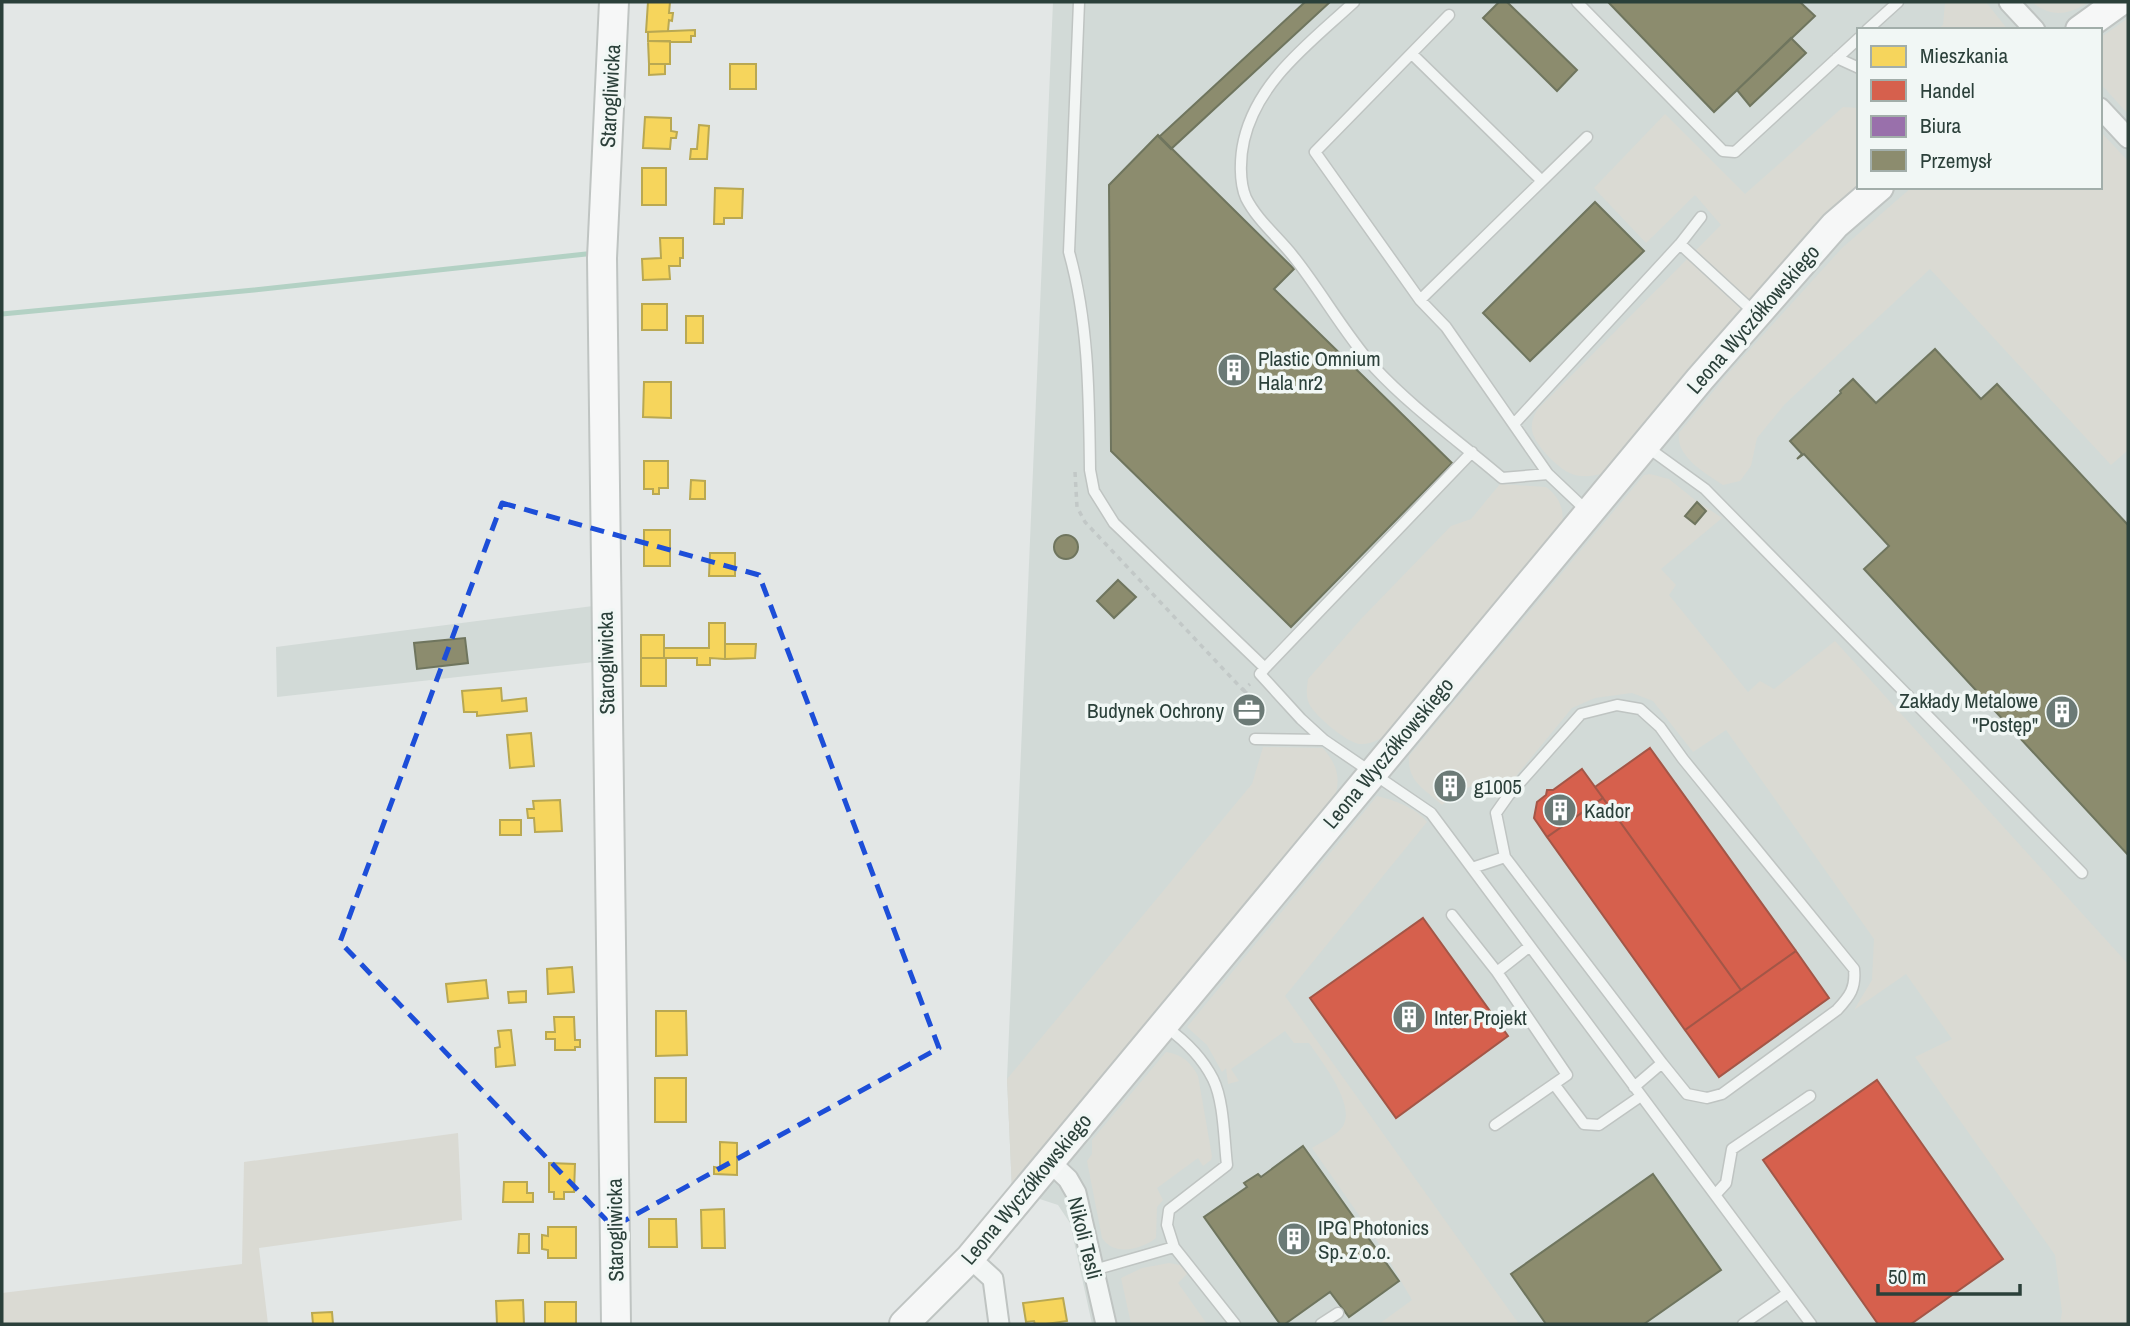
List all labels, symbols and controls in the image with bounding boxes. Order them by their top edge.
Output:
legend [1857,28,2102,189]
text: Mieszkania [1920,41,2008,70]
street label: Starogliwicka [593,43,627,148]
text: Handel [1920,76,1975,105]
text: Biura [1920,111,1962,140]
text: Przemysł [1920,146,1992,175]
street label: Leona Wyczółkowskiego [1680,238,1826,400]
place label: Plastic Omnium Hala nr2 [1258,344,1381,397]
building icon: Plastic Omnium Hala nr2 [1215,351,1253,389]
street label: Starogliwicka [591,611,621,715]
street label: Leona Wyczółkowskiego [1316,671,1460,835]
place label: Zakłady Metalowe "Postęp" [1899,686,2038,739]
office icon: Budynek Ochrony [1230,691,1268,729]
building icon: Zakłady Metalowe "Postęp" [2043,693,2081,731]
place label: Budynek Ochrony [1087,696,1224,725]
building icon: g1005 [1431,767,1469,805]
place label: g1005 [1474,772,1522,801]
building icon: Kador [1541,791,1579,829]
place label: Kador [1584,796,1630,825]
building icon: Inter Projekt [1390,998,1428,1036]
place label: Inter Projekt [1434,1003,1527,1032]
street label: Leona Wyczółkowskiego [954,1107,1098,1271]
street label: Starogliwicka [600,1178,630,1282]
street label: Nikoli Tesli [1061,1194,1109,1282]
place label: IPG Photonics Sp. z o.o. [1318,1213,1429,1266]
building icon: IPG Photonics Sp. z o.o. [1275,1220,1313,1258]
scale bar [1878,1252,2020,1296]
text: 50 m [1888,1262,1926,1291]

